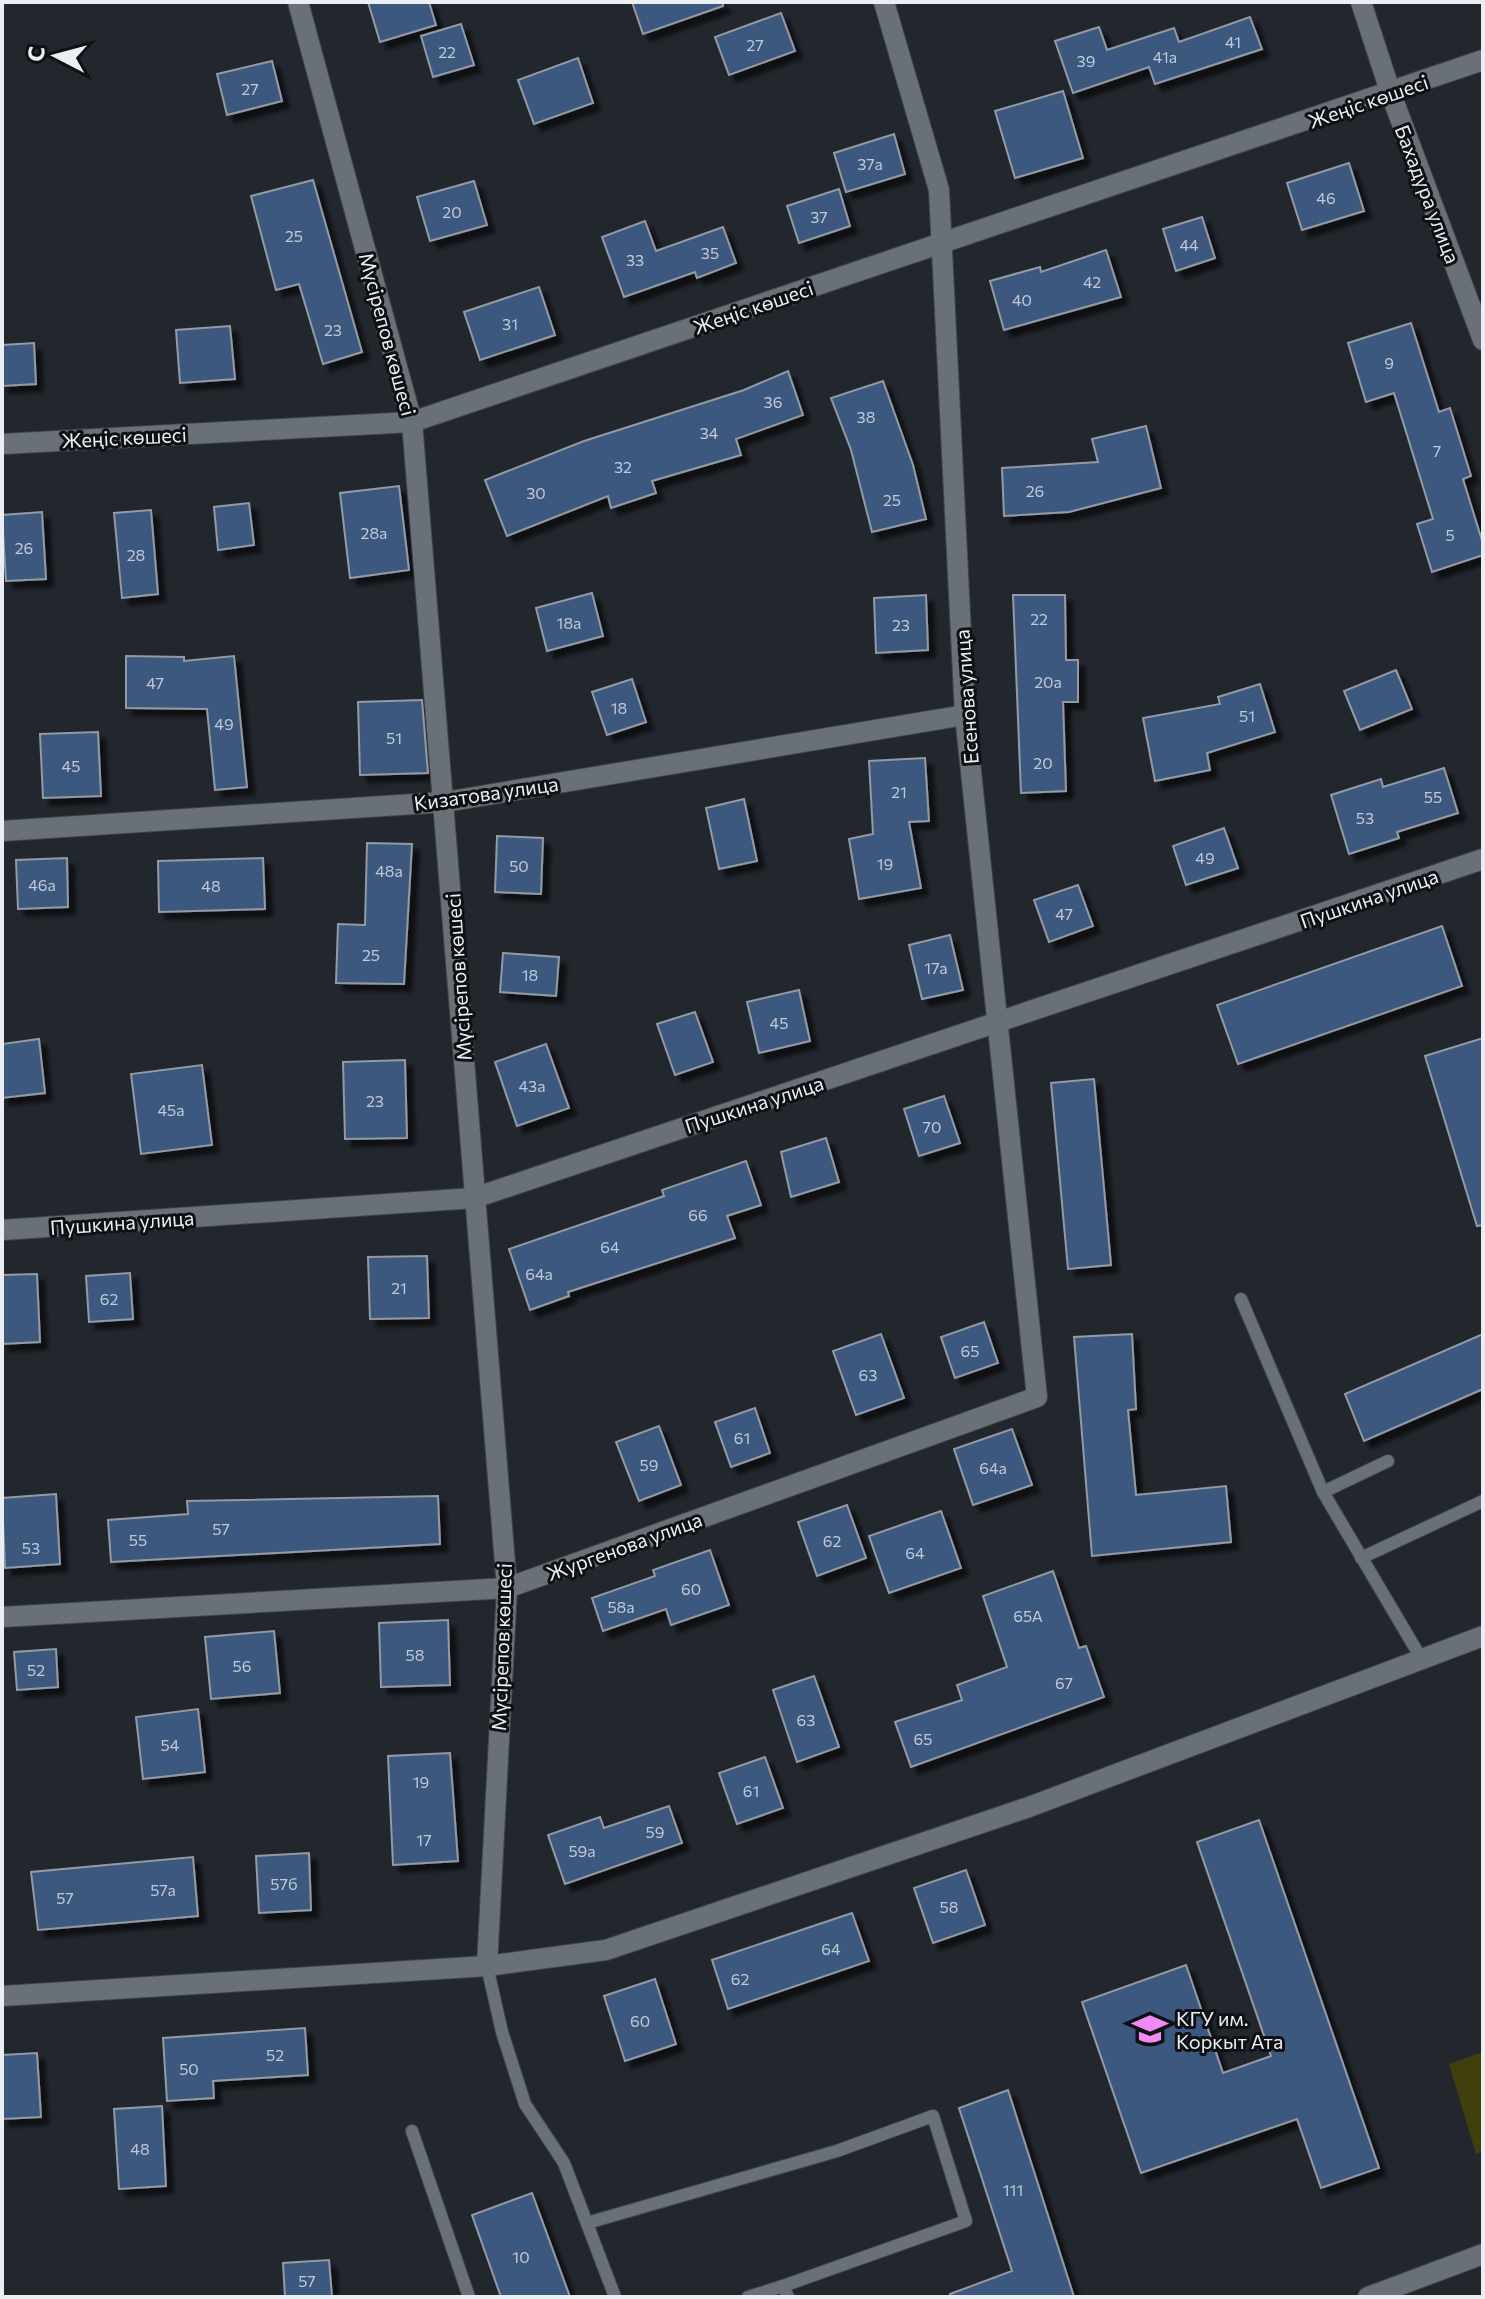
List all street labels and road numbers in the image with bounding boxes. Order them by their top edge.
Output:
street label: Жеңіс көшесі [1305,69,1431,133]
street label: Бахадура улица [1391,121,1465,267]
street label: Мүсірепов көшесі [355,250,421,418]
street label: Жеңіс көшесі [690,275,816,339]
street label: Жеңіс көшесі [61,422,187,452]
street label: Есенова улица [949,629,983,765]
street label: Кизатова улица [412,771,560,815]
street label: Пушкина улица [1297,863,1441,933]
street label: Мүсірепов көшесі [440,892,476,1062]
street label: Пушкина улица [682,1070,826,1138]
street label: Пушкина улица [49,1205,195,1239]
street label: Жургенова улица [543,1507,705,1585]
street label: Мүсірепов көшесі [486,1563,516,1731]

